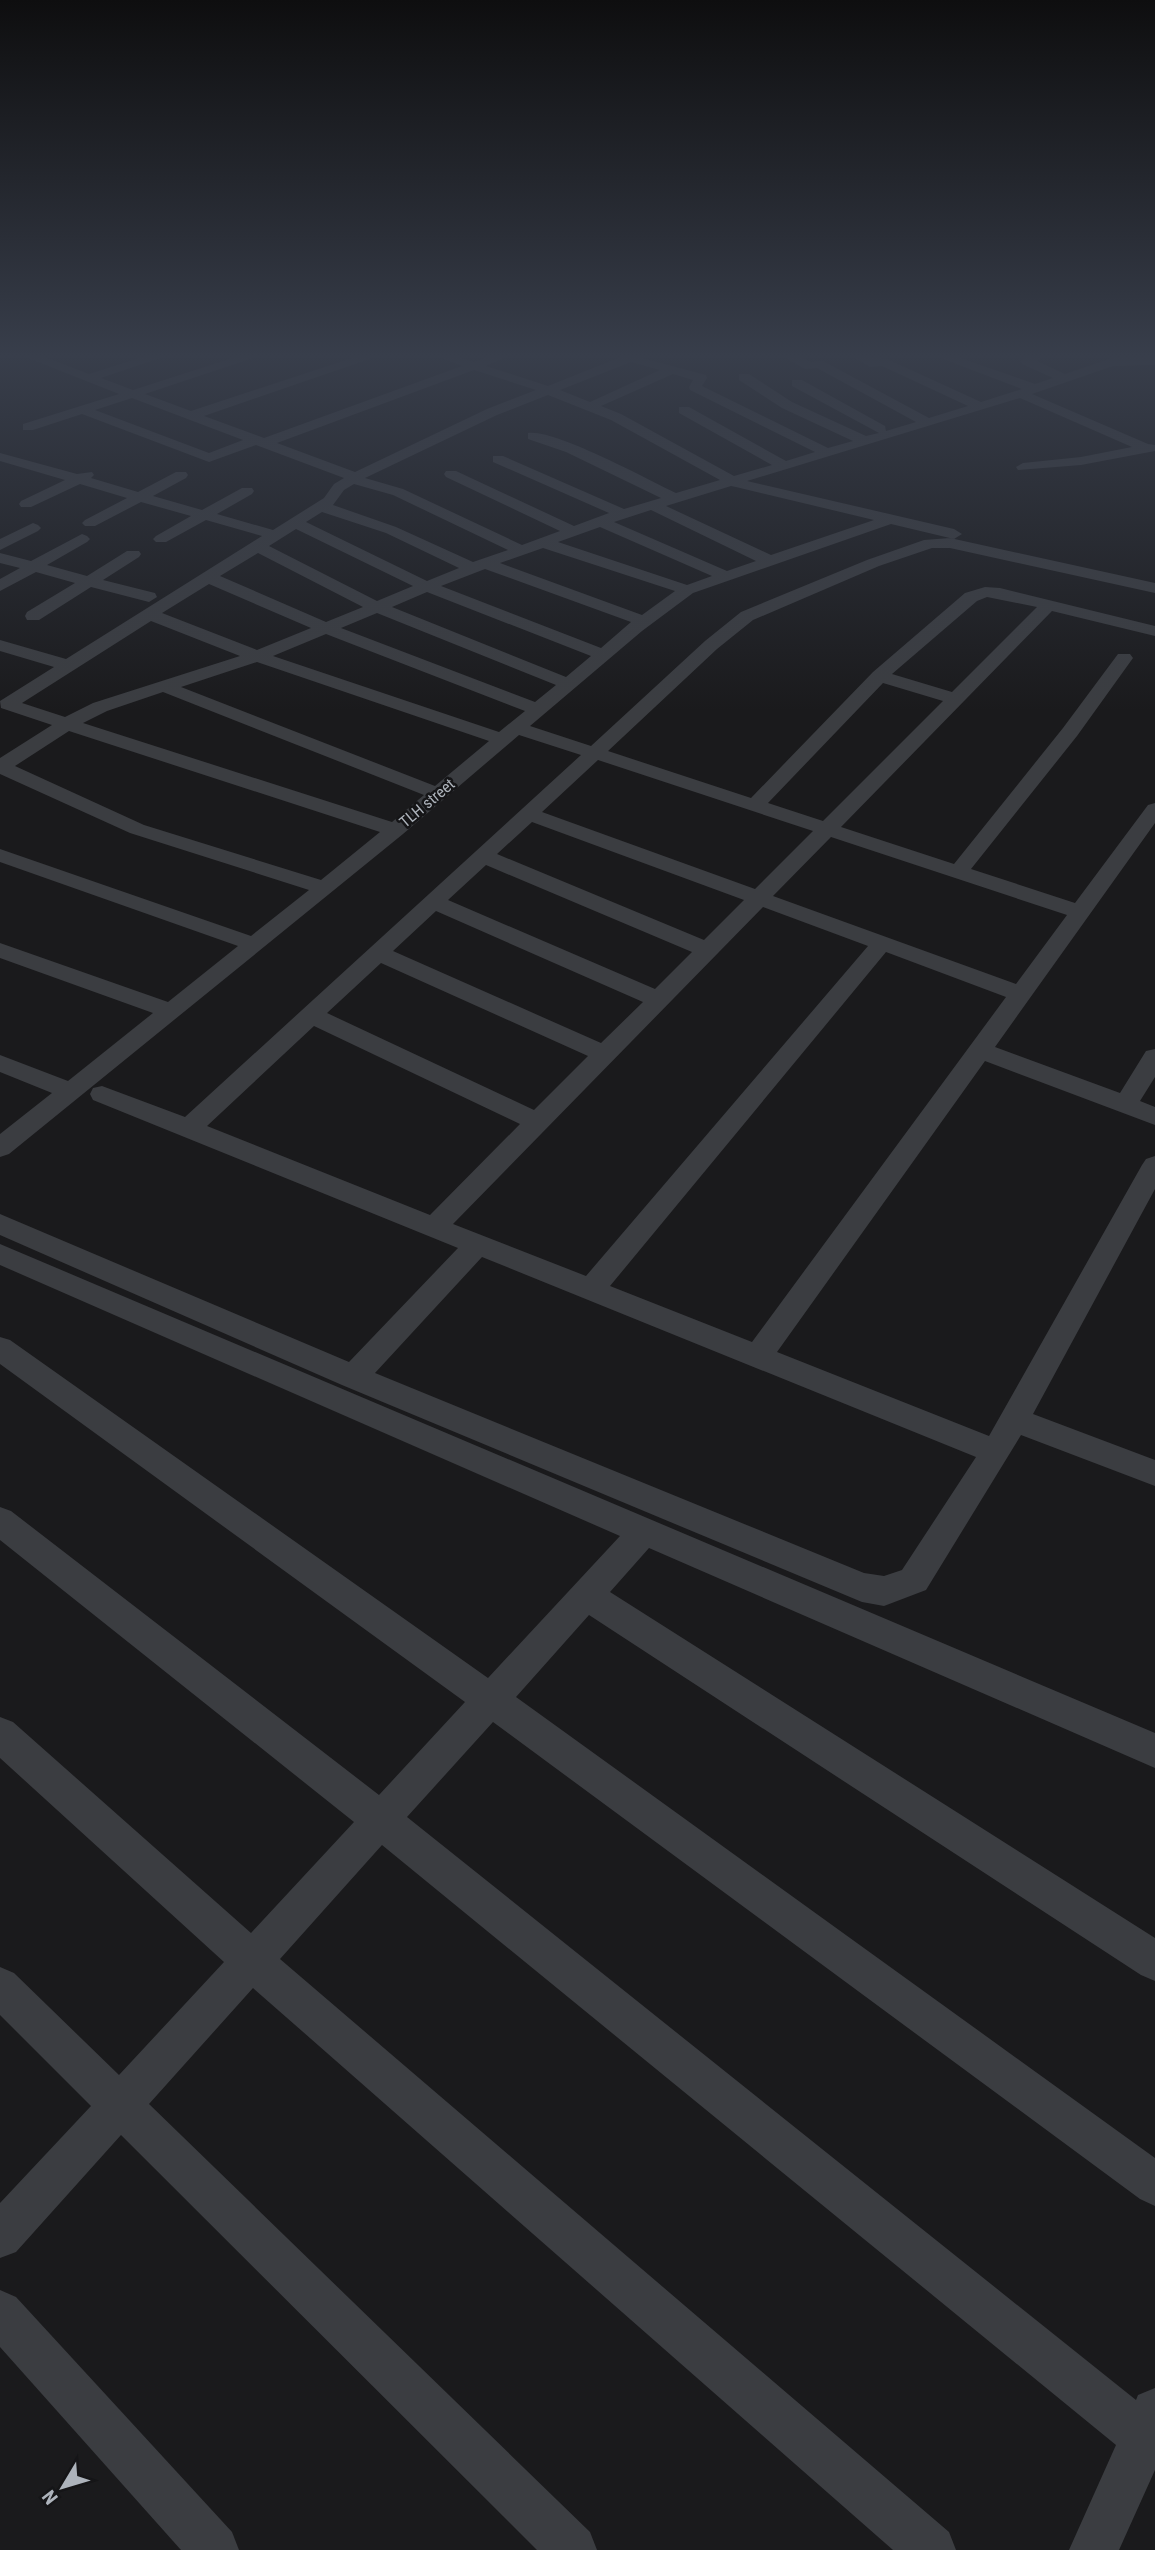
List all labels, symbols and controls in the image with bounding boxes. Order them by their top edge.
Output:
street label: TLH street [396,774,459,831]
north arrow [28,2452,98,2522]
text: N [37,2485,63,2509]

